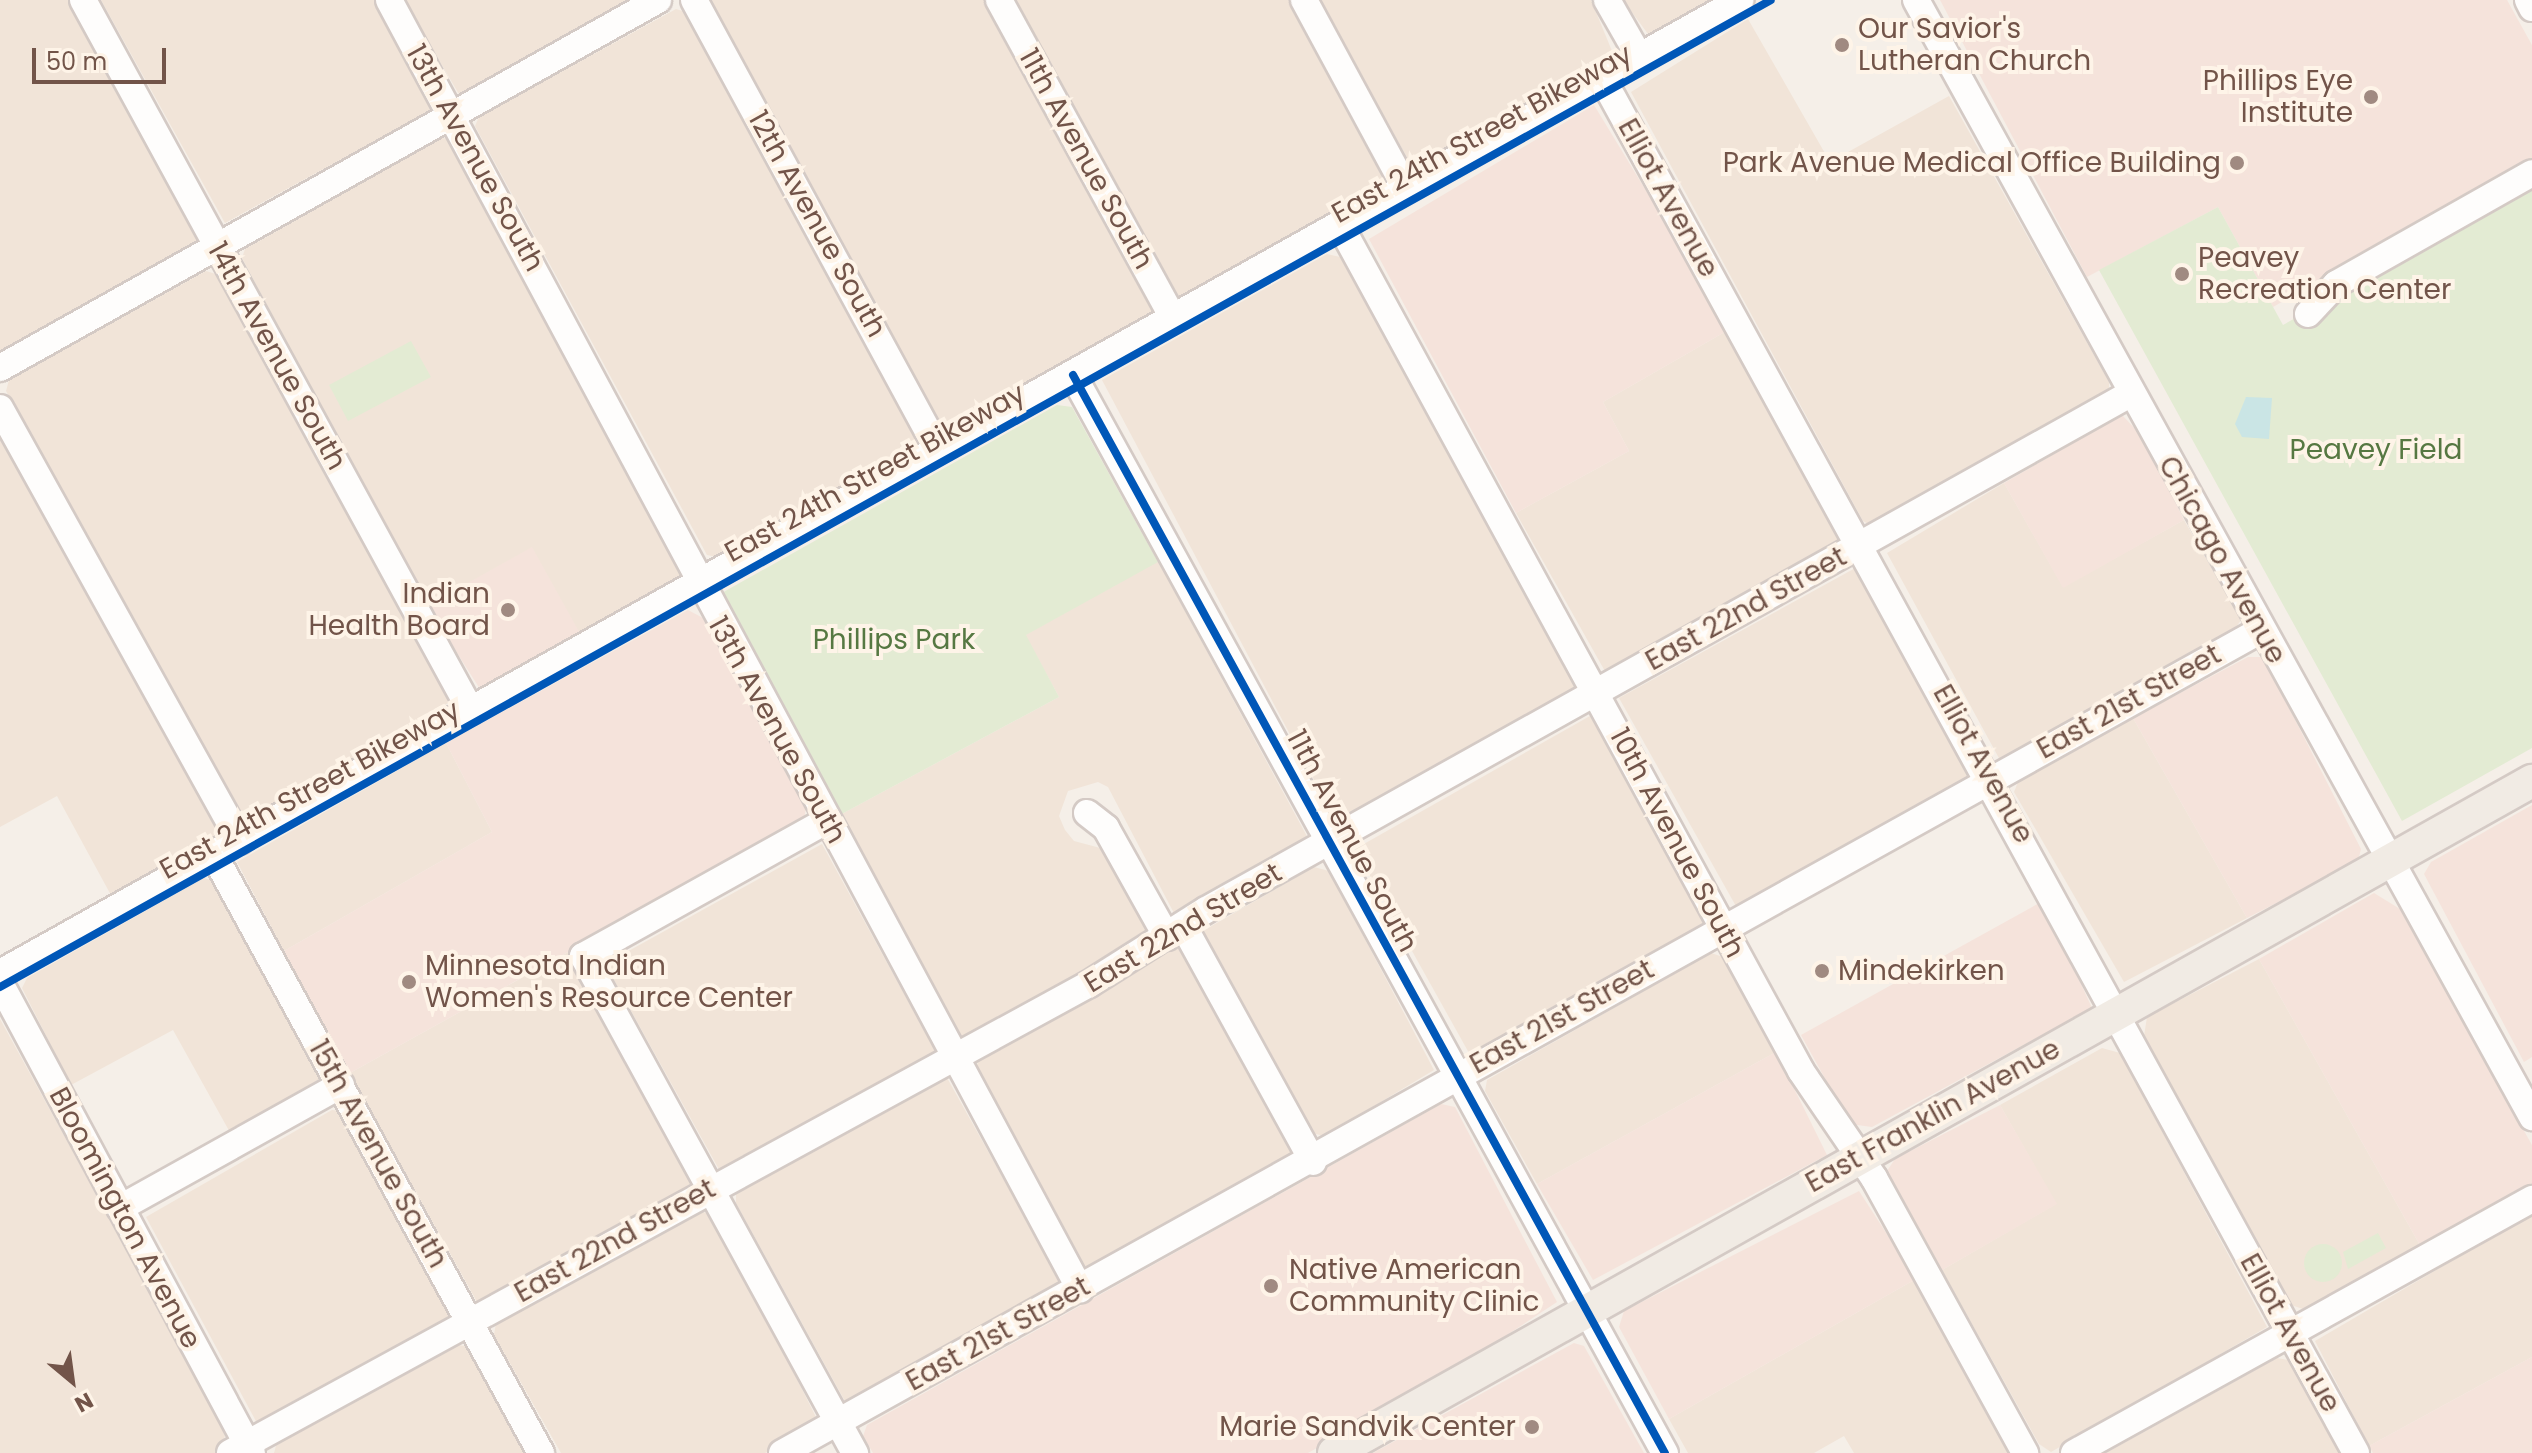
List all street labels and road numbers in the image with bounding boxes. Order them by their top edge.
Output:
street label: East 24th Street Bikeway [1326,37,1638,231]
street label: 13th Avenue South [399,39,551,277]
street label: 11th Avenue South [1012,43,1160,275]
street label: 12th Avenue South [741,105,893,343]
street label: Elliot Avenue [1611,113,1725,283]
street label: 14th Avenue South [200,236,354,476]
street label: East 24th Street Bikeway [719,376,1031,570]
street label: Chicago Avenue [2151,450,2293,670]
street label: East 22nd Street [1640,540,1852,678]
street label: 13th Avenue South [701,611,853,849]
street label: East 21st Street [2031,638,2227,766]
street label: Elliot Avenue [1926,679,2040,849]
street label: East 24th Street Bikeway [154,693,466,887]
street label: 10th Avenue South [1602,722,1752,964]
street label: 11th Avenue South [1279,724,1425,958]
street label: East 22nd Street [1078,856,1288,1000]
street label: East 21st Street [1464,953,1660,1081]
street label: East Franklin Avenue [1800,1032,2066,1200]
street label: 15th Avenue South [301,1034,455,1274]
street label: Bloomington Avenue [42,1082,208,1354]
street label: East 22nd Street [509,1172,721,1310]
street label: Elliot Avenue [2233,1248,2347,1418]
street label: East 21st Street [900,1270,1096,1398]

